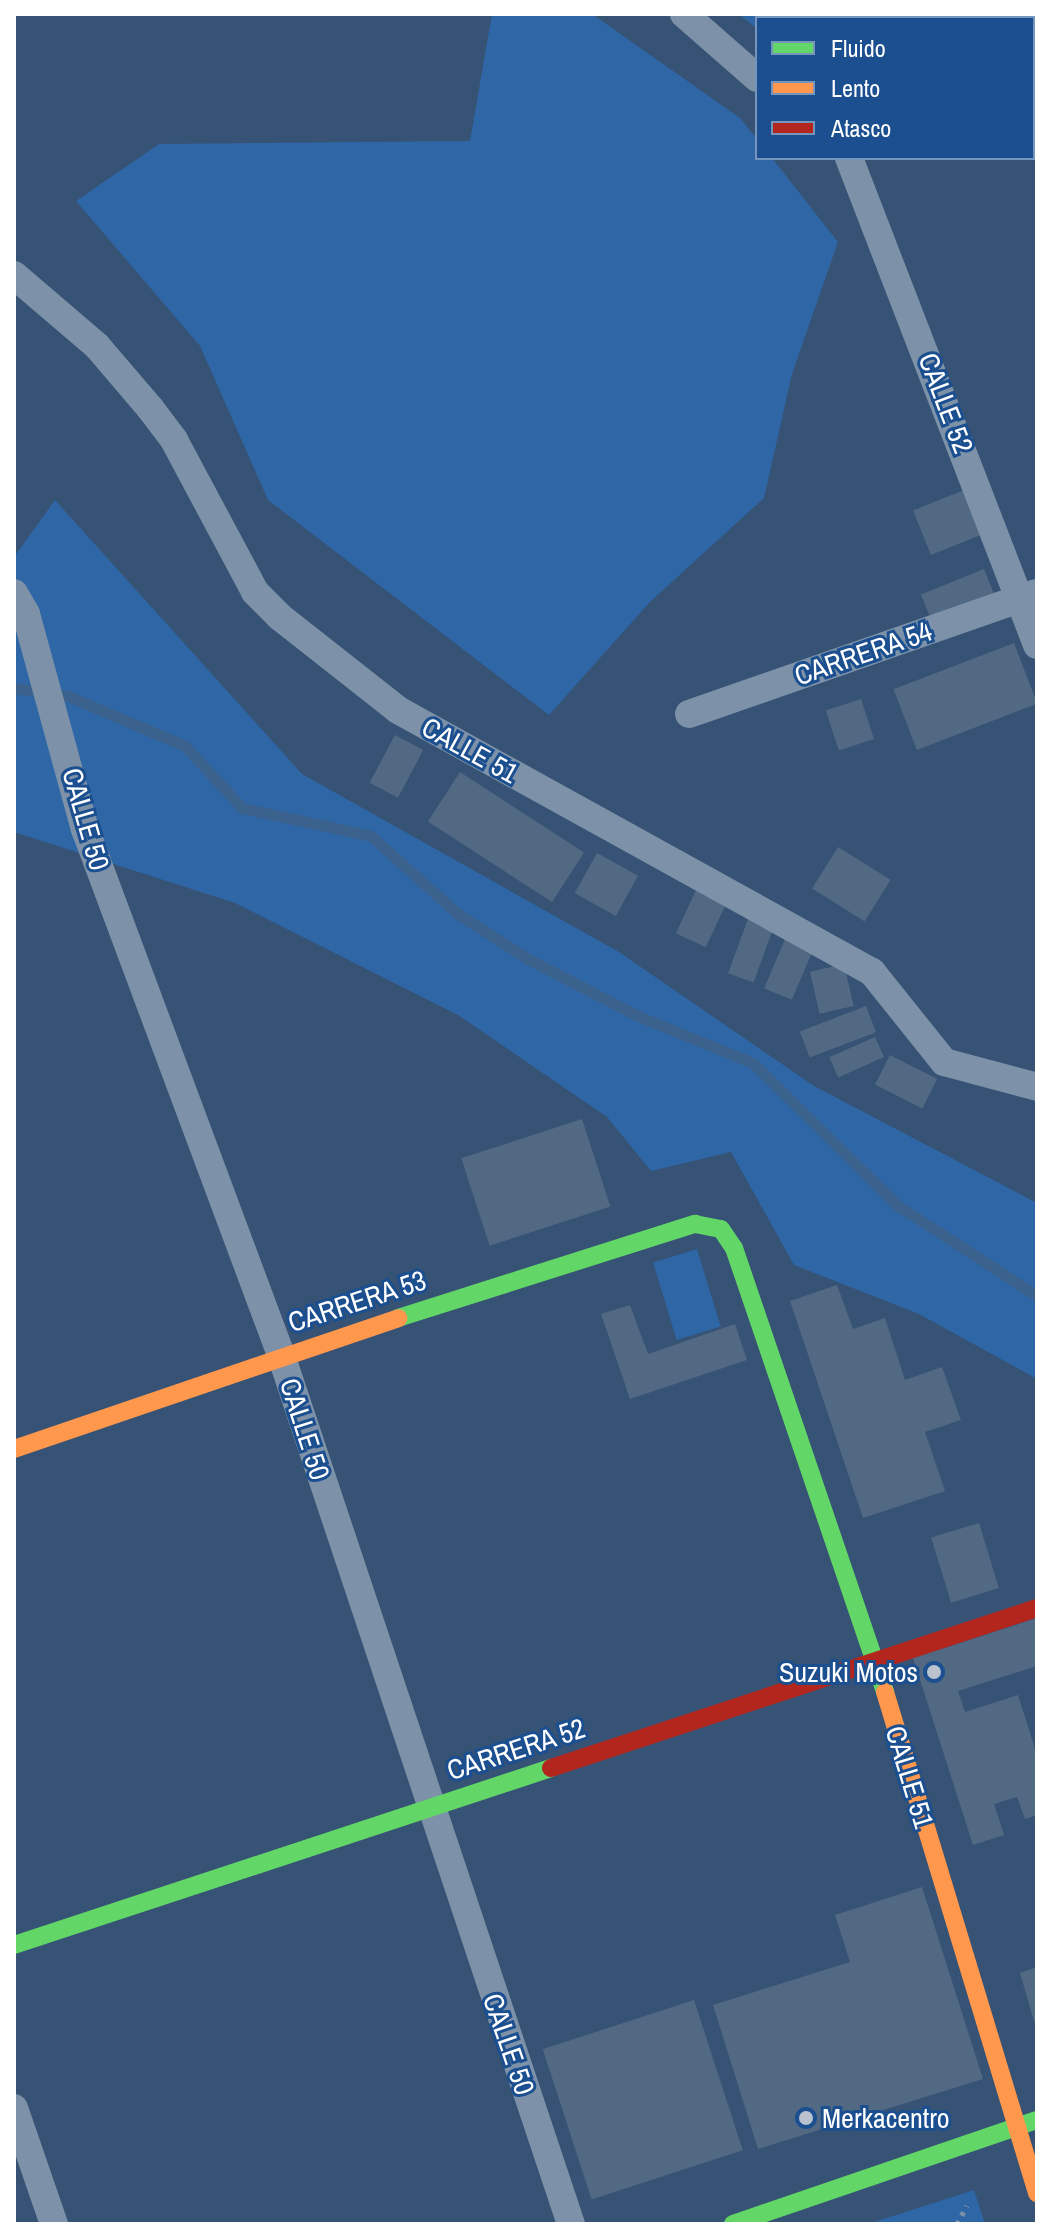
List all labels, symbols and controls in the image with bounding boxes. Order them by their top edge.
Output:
legend [755,16,1035,160]
text: Fluido [831,32,886,64]
text: Lento [831,72,880,104]
text: Atasco [831,112,891,144]
street label: CALLE 52 [912,348,980,458]
street label: CARRERA 54 [789,614,937,692]
street label: CALLE 51 [416,710,524,790]
street label: CALLE 50 [55,764,117,874]
street label: CARRERA 53 [283,1263,431,1339]
street label: CALLE 50 [273,1374,337,1484]
place label: Suzuki Motos [779,1655,918,1689]
marker: Suzuki Motos [925,1663,943,1681]
street label: CARRERA 52 [442,1711,590,1787]
street label: CALLE 51 [879,1722,941,1832]
street label: CALLE 50 [476,1989,542,2099]
place label: Merkacentro [822,2101,950,2135]
marker: Merkacentro [797,2109,815,2127]

